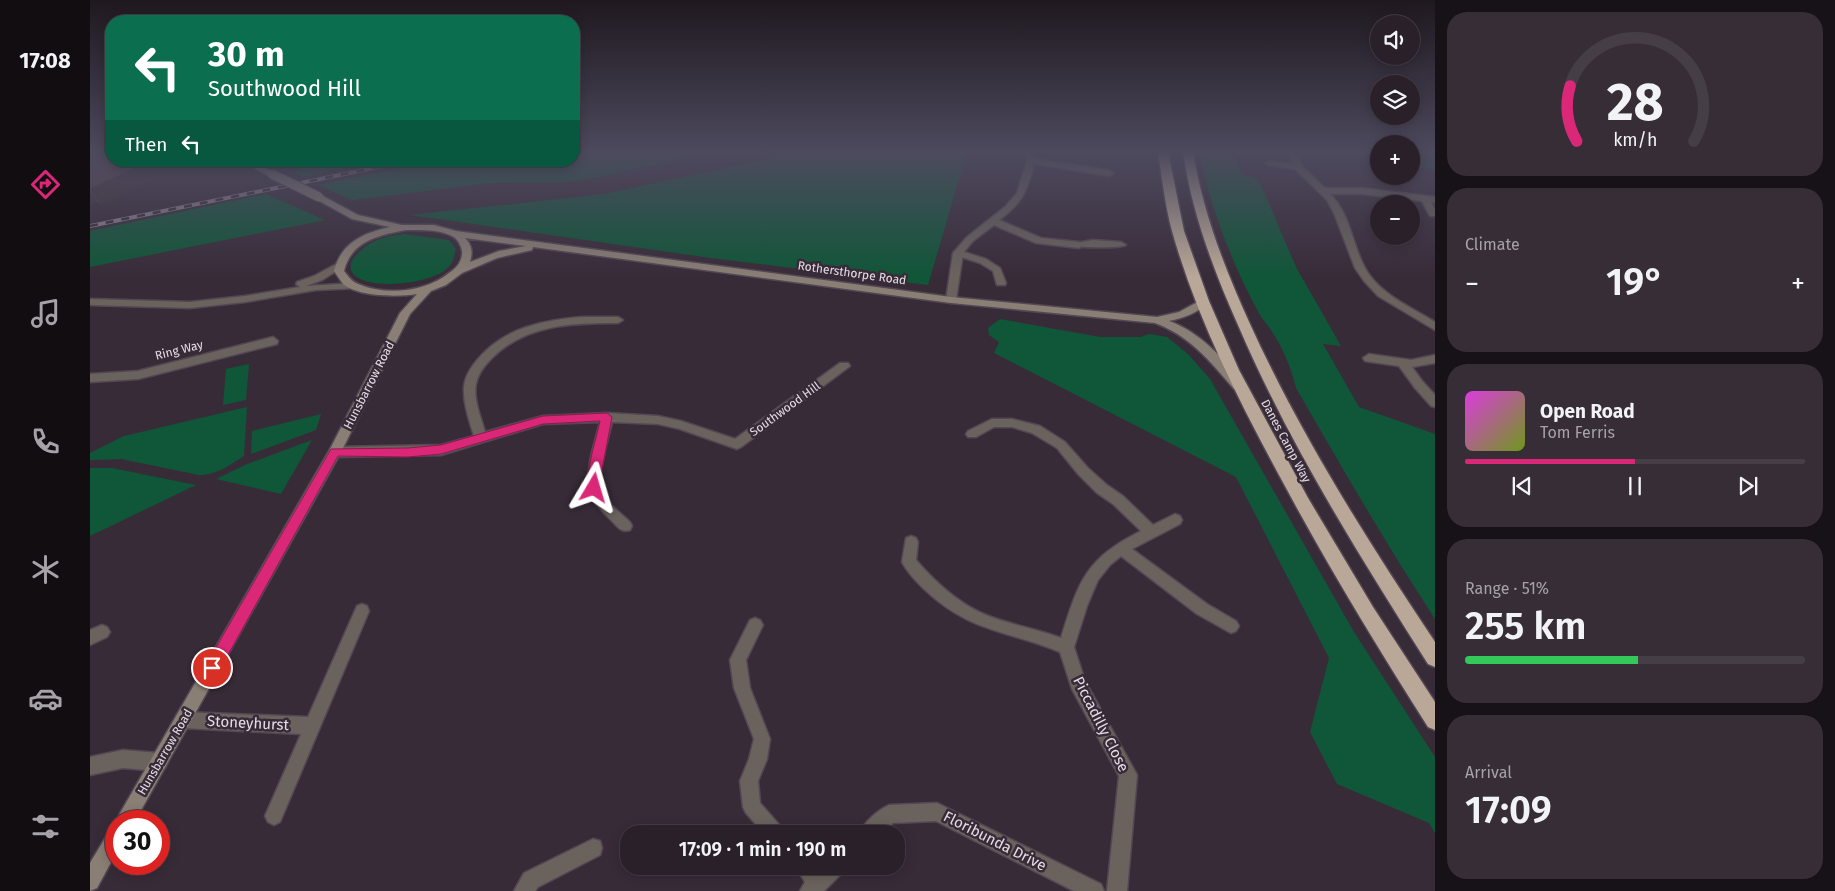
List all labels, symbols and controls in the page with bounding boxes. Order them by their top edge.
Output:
map controls [1370,15,1420,245]
button: sound [1370,15,1420,65]
text: 30 m [208,33,285,75]
icon: left [125,35,190,100]
text: 17:08 [19,47,71,74]
text: 28 [1606,71,1664,134]
text: Southwood Hill [208,75,361,102]
button: layers [1370,75,1420,125]
text: km/h [1613,129,1657,151]
icon: left [177,130,205,158]
text: Then [125,133,167,156]
button: + [1370,135,1420,185]
icon: directions [28,167,63,202]
button: − [1370,195,1420,245]
text: Climate [1465,235,1520,254]
street label: Rothersthorpe Road [797,258,907,288]
text: 19° [1606,259,1664,305]
text: − [1465,267,1479,300]
text: + [1791,267,1805,300]
icon: music [28,296,63,331]
street label: Ring Way [154,337,205,363]
street label: Hunsbarrow Road [341,339,397,431]
street label: Southwood Hill [747,379,823,439]
street label: Danes Camp Way [1258,397,1314,485]
text: Open Road [1540,400,1635,423]
text: Tom Ferris [1540,423,1615,442]
icon: phone [28,424,63,459]
position arrow [567,461,619,513]
icon: previous [1508,472,1536,500]
icon: pause [1621,472,1649,500]
icon: next [1734,472,1762,500]
icon: climate [28,552,63,587]
text: Range · 51% [1465,579,1549,598]
text: 255 km [1465,603,1586,649]
pin [191,647,233,689]
icon: arrive [198,654,226,682]
street label: Piccadilly Close [1069,673,1133,775]
icon: car [28,681,63,716]
street label: Hunsbarrow Road [135,707,195,797]
street label: Stoneyhurst [207,712,290,734]
text: Arrival [1465,763,1512,782]
text: 17:09 [1465,787,1552,833]
street label: Floribunda Drive [941,807,1049,875]
icon: filters [28,809,63,844]
speed limit sign: 30 [105,810,170,875]
text: 17:09 · 1 min · 190 m [679,838,846,861]

